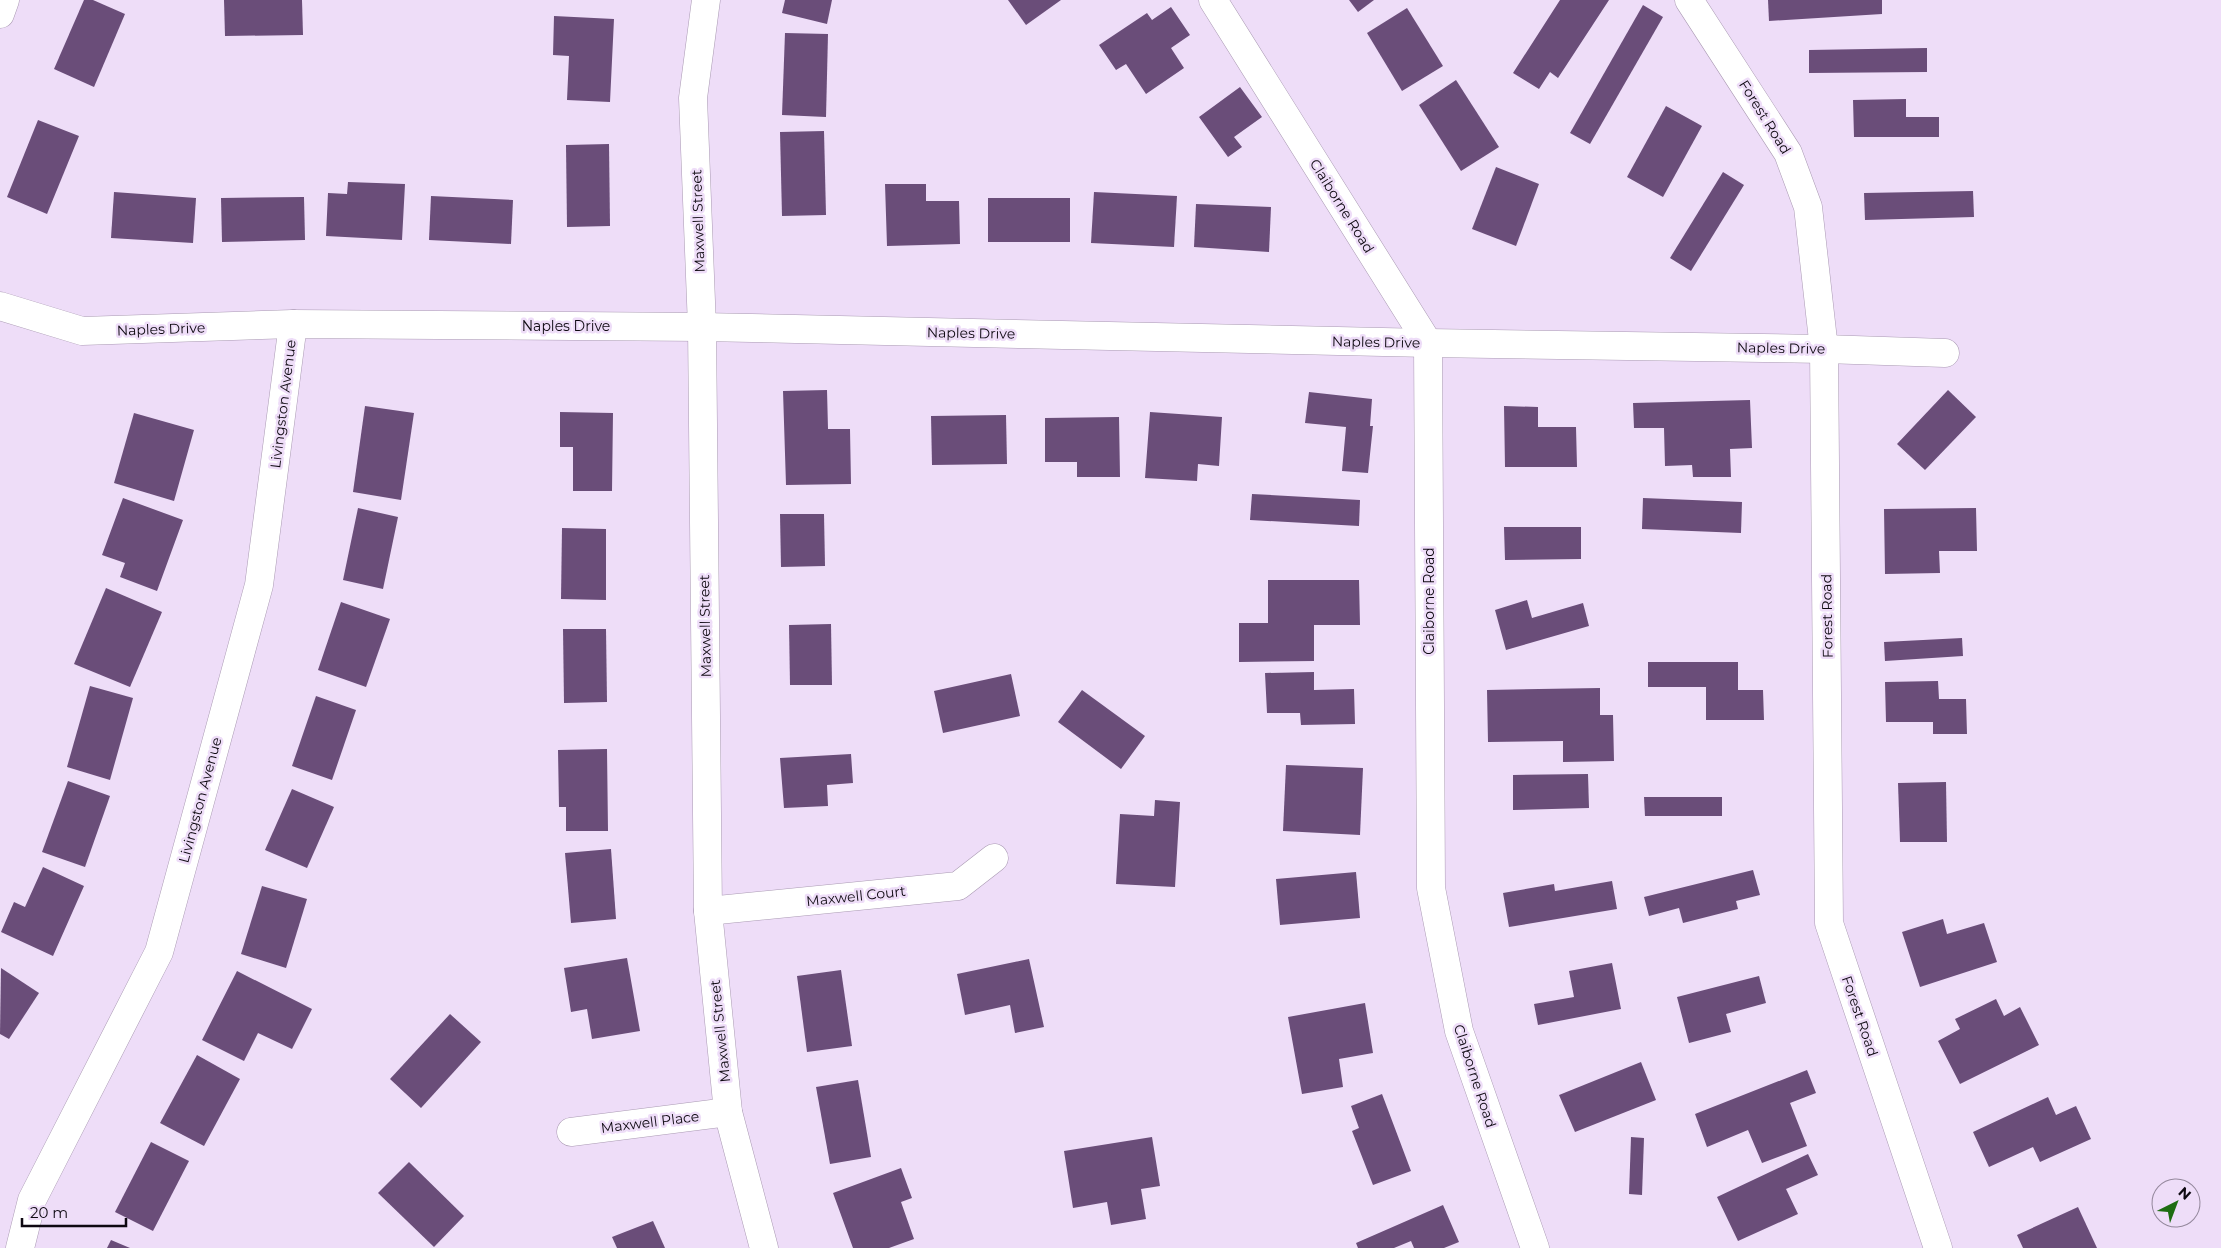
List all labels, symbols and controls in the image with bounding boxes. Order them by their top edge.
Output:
street label: Forest Road [1735,77,1795,157]
street label: Claiborne Road [1306,156,1378,256]
street label: Maxwell Street [687,169,709,273]
street label: Naples Drive [522,317,610,335]
street label: Naples Drive [116,318,206,340]
street label: Naples Drive [927,323,1015,343]
street label: Naples Drive [1332,332,1420,352]
street label: Naples Drive [1737,338,1825,358]
street label: Livingston Avenue [266,339,300,469]
street label: Claiborne Road [1420,547,1438,655]
street label: Maxwell Street [695,574,715,678]
street label: Forest Road [1817,574,1837,658]
street label: Livingston Avenue [175,735,225,865]
street label: Maxwell Court [805,882,907,910]
street label: Forest Road [1838,973,1882,1059]
street label: Maxwell Street [706,979,734,1083]
street label: Claiborne Road [1450,1022,1500,1130]
street label: Maxwell Place [600,1107,700,1137]
north arrow [2151,1178,2201,1228]
text: N [2174,1183,2195,1204]
scale bar [22,1196,126,1228]
text: 20 m [30,1203,68,1222]

